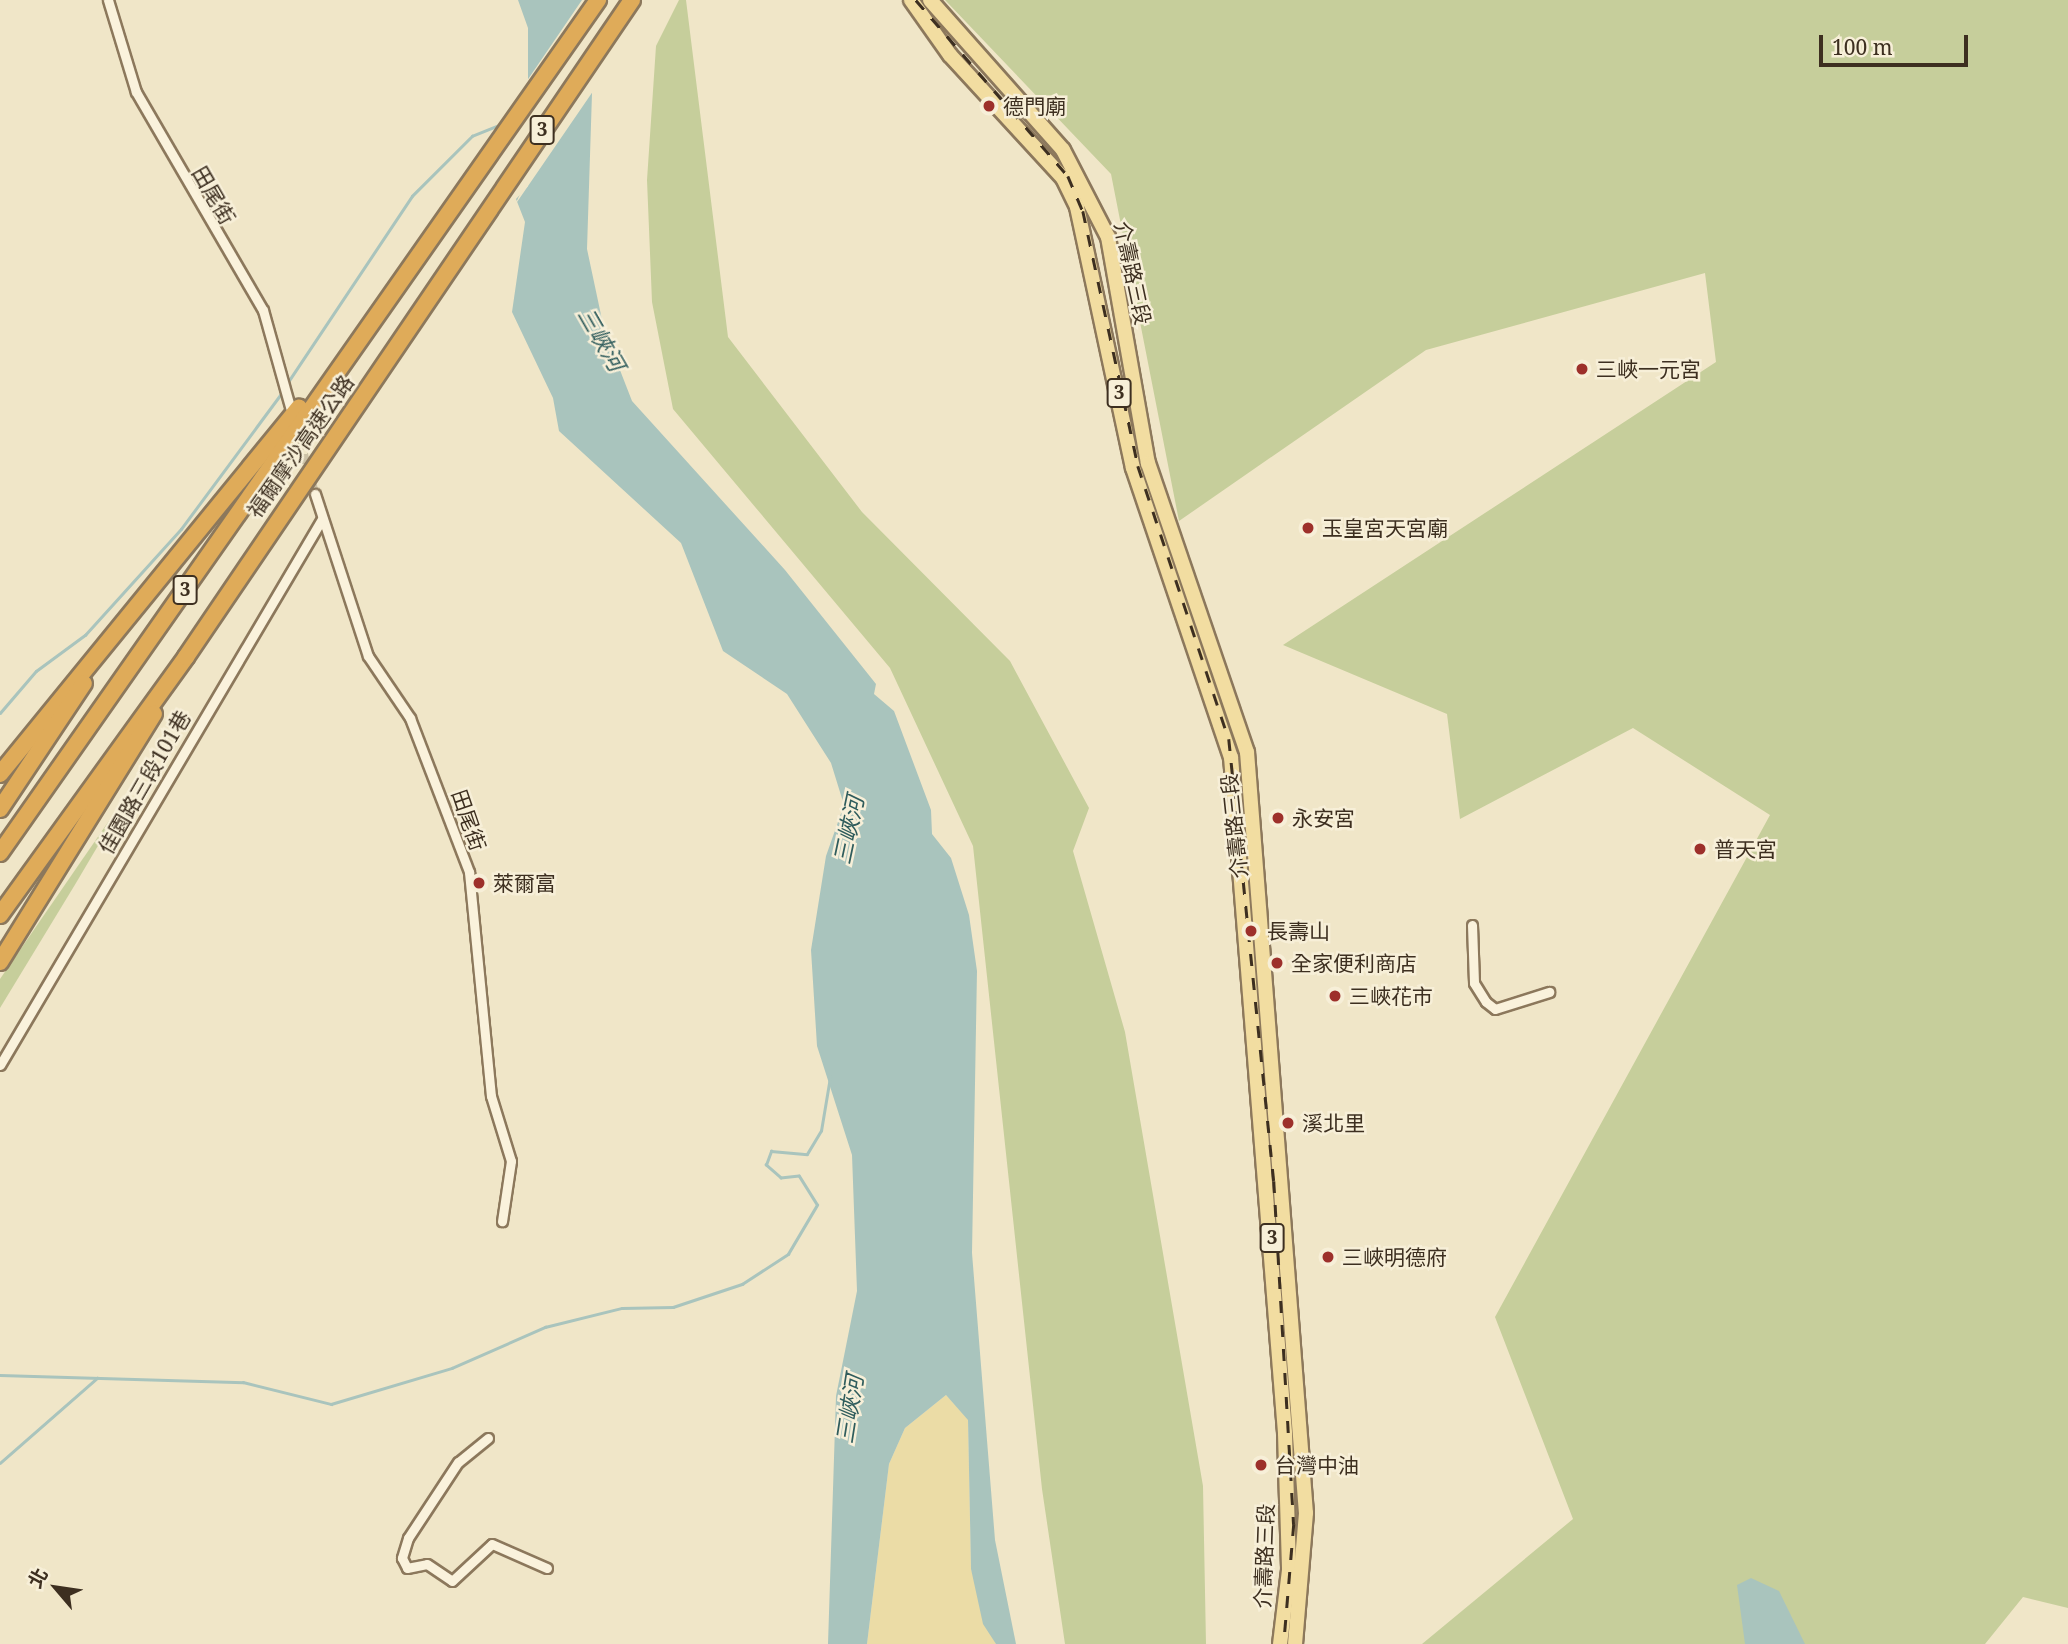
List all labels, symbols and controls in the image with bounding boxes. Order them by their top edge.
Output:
scale bar [1823,21,1972,65]
text: 100 m [1832,33,1893,61]
place label: 德門廟 [1003,93,1066,119]
marker: 德門廟 [981,98,997,114]
road number: 3 [528,114,556,146]
street label: 田尾街 [187,161,241,229]
street label: 介壽路三段 [1110,219,1156,327]
water label: 三峽河 [573,302,631,376]
place label: 三峽一元宮 [1596,356,1701,382]
marker: 三峽一元宮 [1574,361,1590,377]
street label: 福爾摩沙高速公路 [241,370,359,522]
road number: 3 [1105,378,1133,408]
place label: 玉皇宮天宮廟 [1322,515,1448,541]
marker: 玉皇宮天宮廟 [1300,520,1316,536]
road number: 3 [171,575,199,606]
street label: 佳園路三段101巷 [93,706,195,858]
street label: 介壽路三段 [1216,772,1252,880]
street label: 田尾街 [447,786,491,854]
water label: 三峽河 [827,793,869,867]
place label: 永安宮 [1292,805,1355,831]
marker: 永安宮 [1270,810,1286,826]
place label: 普天宮 [1714,836,1777,862]
marker: 普天宮 [1692,841,1708,857]
place label: 萊爾富 [493,870,556,896]
marker: 萊爾富 [471,875,487,891]
place label: 長壽山 [1267,918,1330,944]
marker: 長壽山 [1241,921,1261,941]
place label: 全家便利商店 [1291,950,1417,976]
marker: 全家便利商店 [1269,955,1285,971]
place label: 三峽花市 [1349,983,1433,1009]
marker: 三峽花市 [1327,988,1343,1004]
place label: 溪北里 [1302,1110,1365,1136]
marker: 溪北里 [1280,1115,1296,1131]
road number: 3 [1258,1222,1286,1254]
place label: 三峽明德府 [1342,1244,1447,1270]
marker: 三峽明德府 [1320,1249,1336,1265]
water label: 三峽河 [830,1373,868,1445]
place label: 台灣中油 [1275,1452,1359,1478]
marker: 台灣中油 [1253,1457,1269,1473]
street label: 介壽路三段 [1250,1503,1278,1609]
north arrow [21,1553,91,1623]
text: 北 [22,1563,54,1592]

